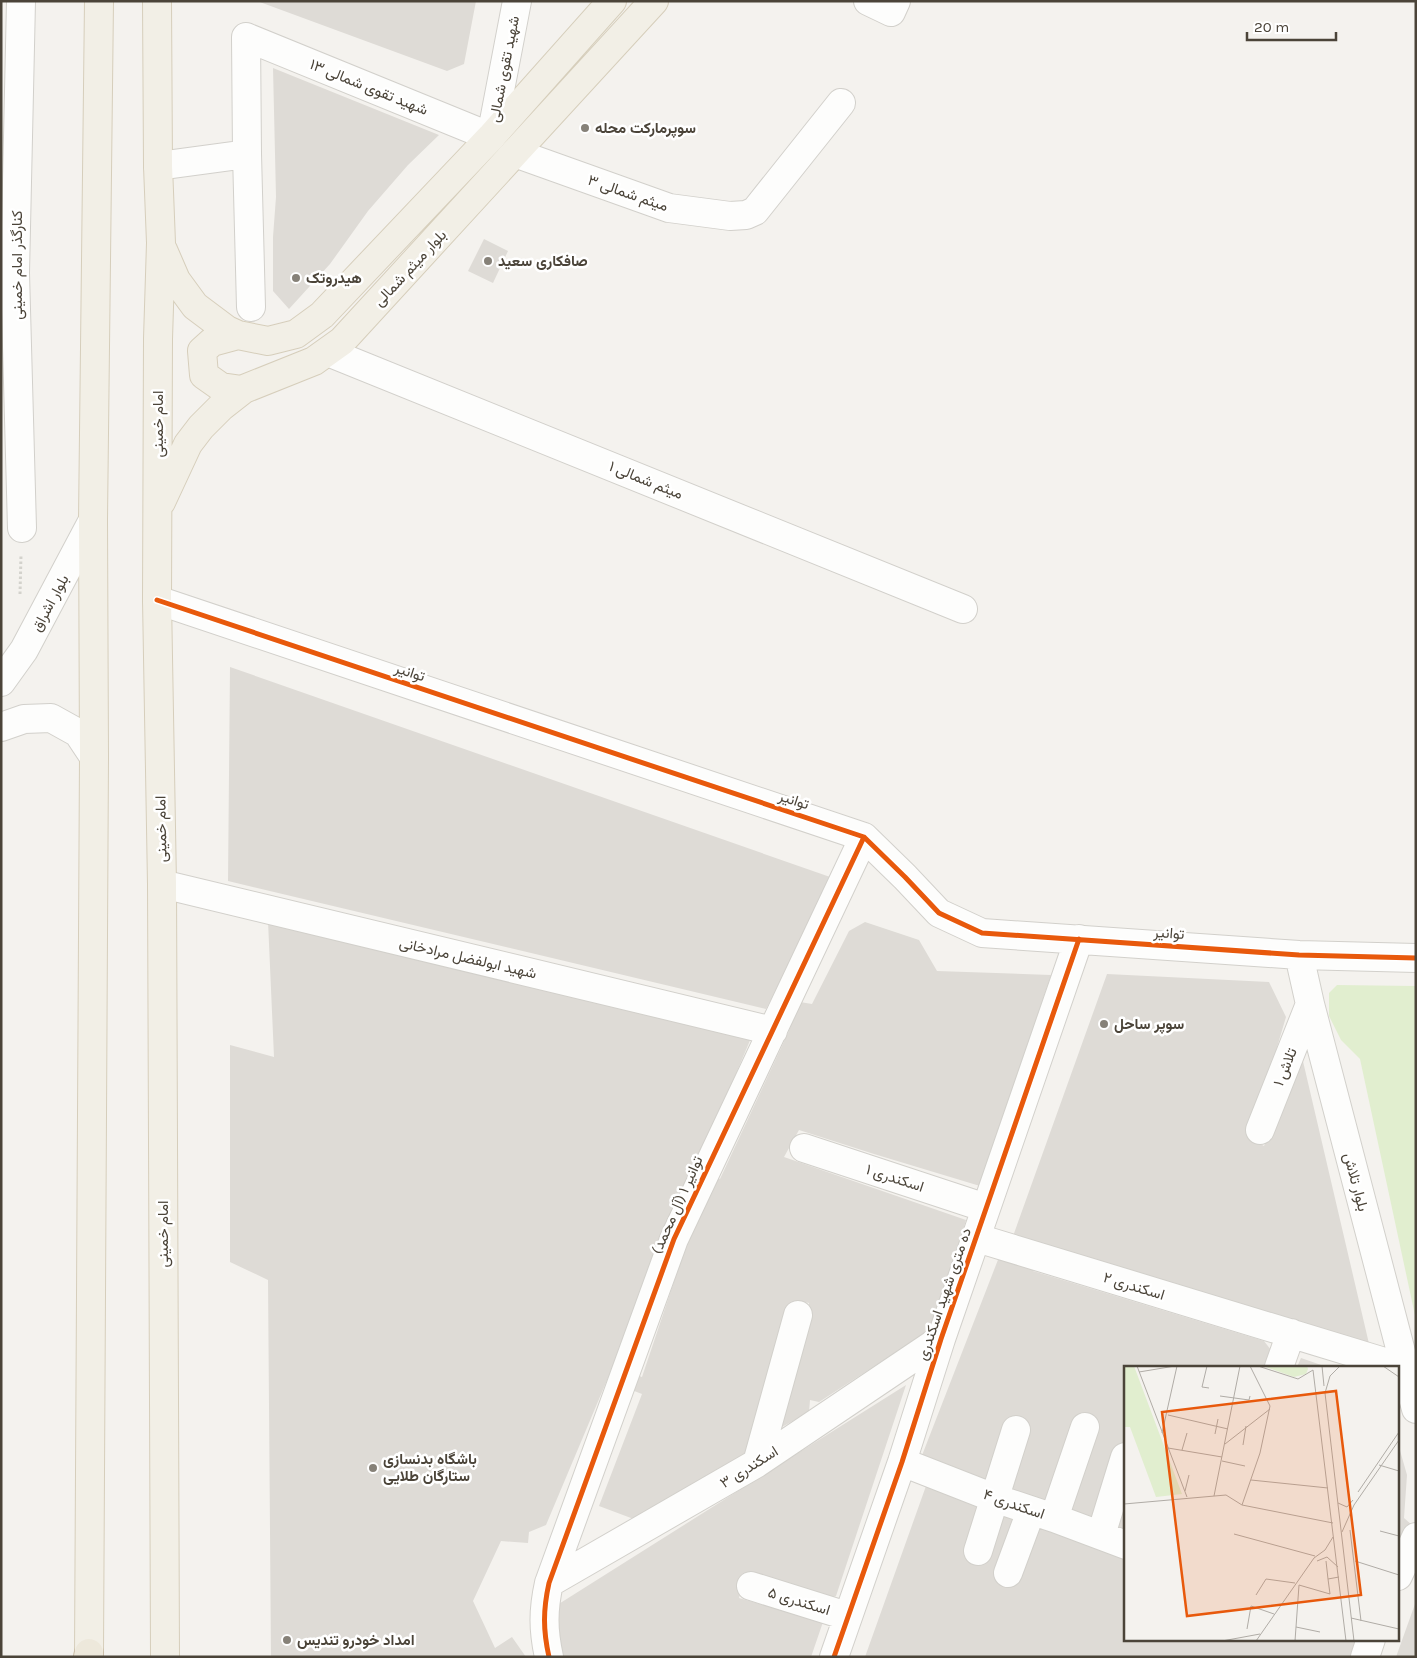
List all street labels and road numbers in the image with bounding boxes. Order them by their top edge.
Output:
street label: شهید تقوی شمالی [485,14,524,124]
street label: شهید تقوی شمالی ۱۳ [307,55,431,120]
street label: میثم شمالی ۳ [585,171,671,216]
street label: کنارگذر امام خمینی [8,210,27,320]
street label: بلوار میثم شمالی [370,226,451,311]
street label: امام خمینی [149,391,168,457]
street label: میثم شمالی ۱ [606,457,686,504]
street label: بلوار اشراق [28,571,72,635]
street label: توانیر [392,658,428,685]
street label: توانیر [776,786,812,813]
street label: امام خمینی [151,795,172,863]
street label: توانیر [1152,923,1185,943]
street label: شهید ابولفضل مرادخانی [397,933,539,984]
street label: تلاش ۱ [1269,1045,1302,1089]
street label: بلوار تلاش [1339,1151,1372,1213]
street label: توانیر ۱ (آل محمد) [647,1153,707,1257]
street label: اسکندری ۱ [864,1160,926,1197]
street label: امام خمینی [154,1201,173,1267]
street label: ده متری شهید اسکندری [913,1225,976,1363]
street label: اسکندری ۲ [1101,1268,1167,1305]
street label: اسکندری ۳ [717,1442,782,1493]
street label: اسکندری ۴ [981,1485,1047,1524]
street label: اسکندری ۵ [765,1583,832,1620]

